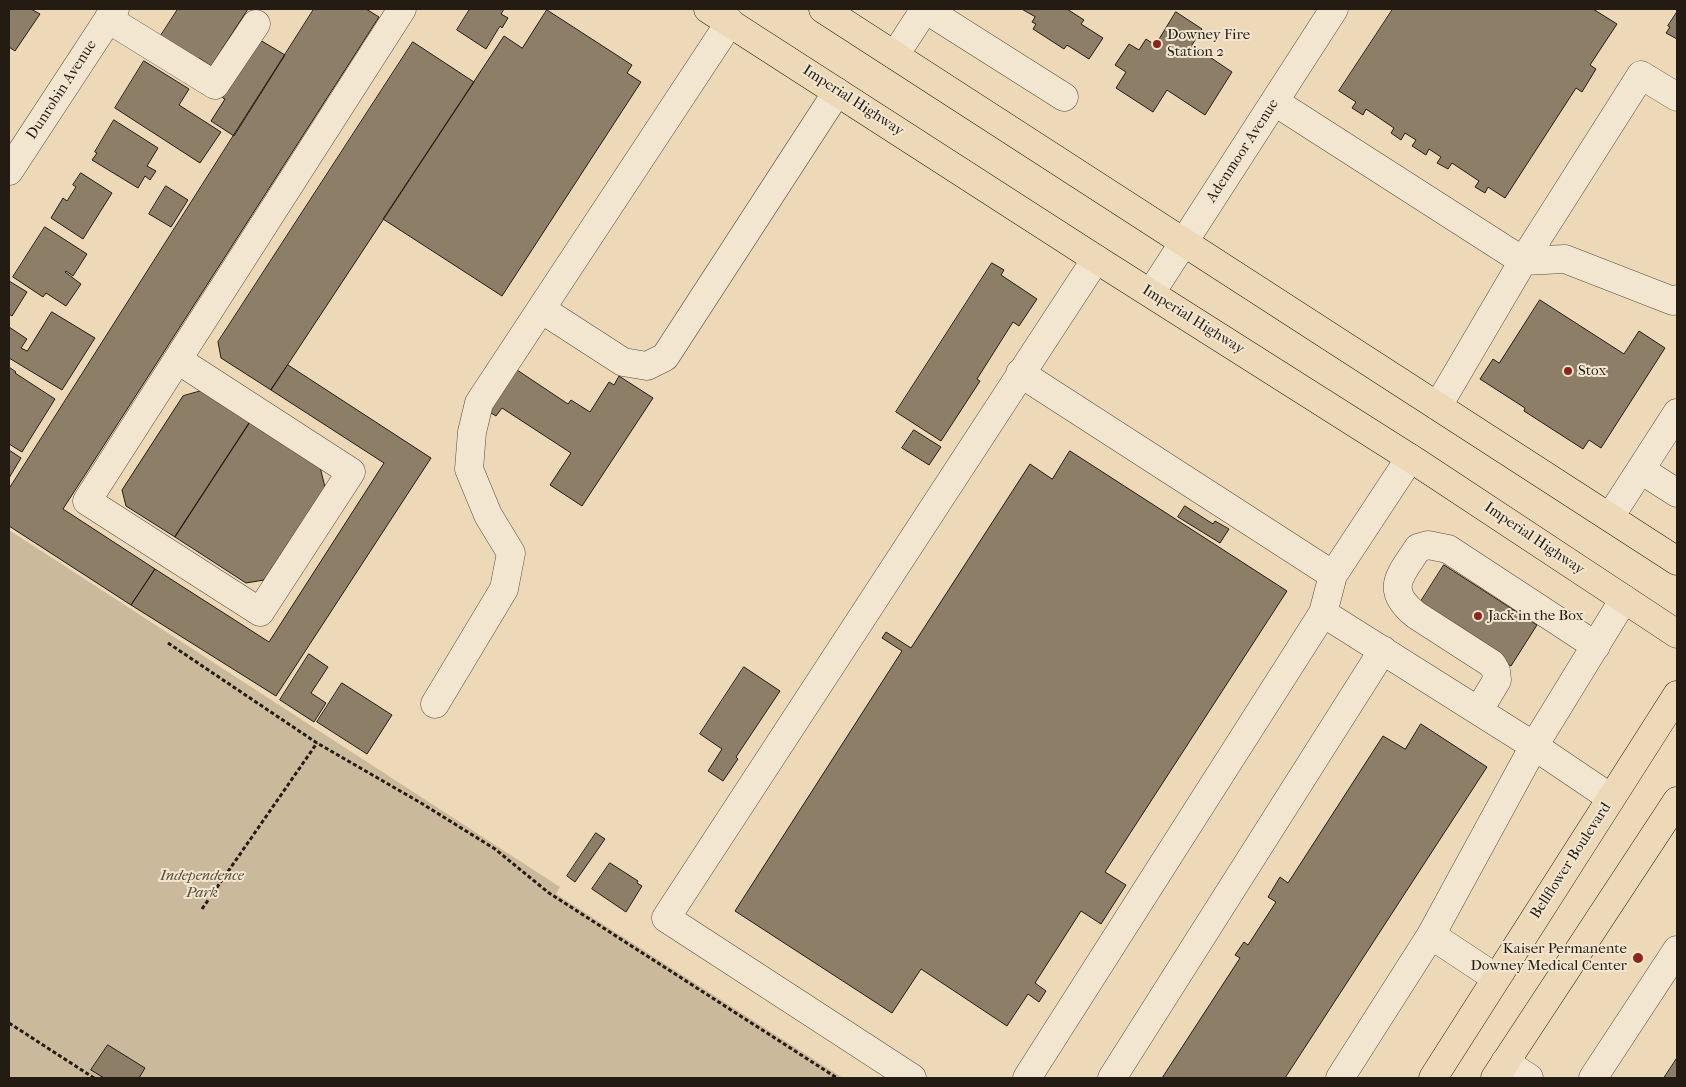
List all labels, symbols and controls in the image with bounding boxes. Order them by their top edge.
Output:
place label: Downey Fire Station 2 [1167,26,1250,61]
street label: Dunrobin Avenue [23,37,101,143]
marker: Downey Fire Station 2 [1151,38,1163,50]
street label: Imperial Highway [799,62,907,140]
street label: Adenmoor Avenue [1203,96,1283,206]
street label: Imperial Highway [1139,281,1247,359]
place label: Stox [1578,362,1606,380]
marker: Stox [1562,365,1574,377]
street label: Imperial Highway [1480,499,1588,579]
place label: Jack in the Box [1488,607,1583,625]
marker: Jack in the Box [1472,610,1484,622]
street label: Bellflower Boulevard [1527,800,1615,922]
park label: Independence Park [160,867,244,902]
place label: Kaiser Permanente Downey Medical Center [1470,940,1627,975]
marker: Kaiser Permanente Downey Medical Center [1631,951,1645,965]

